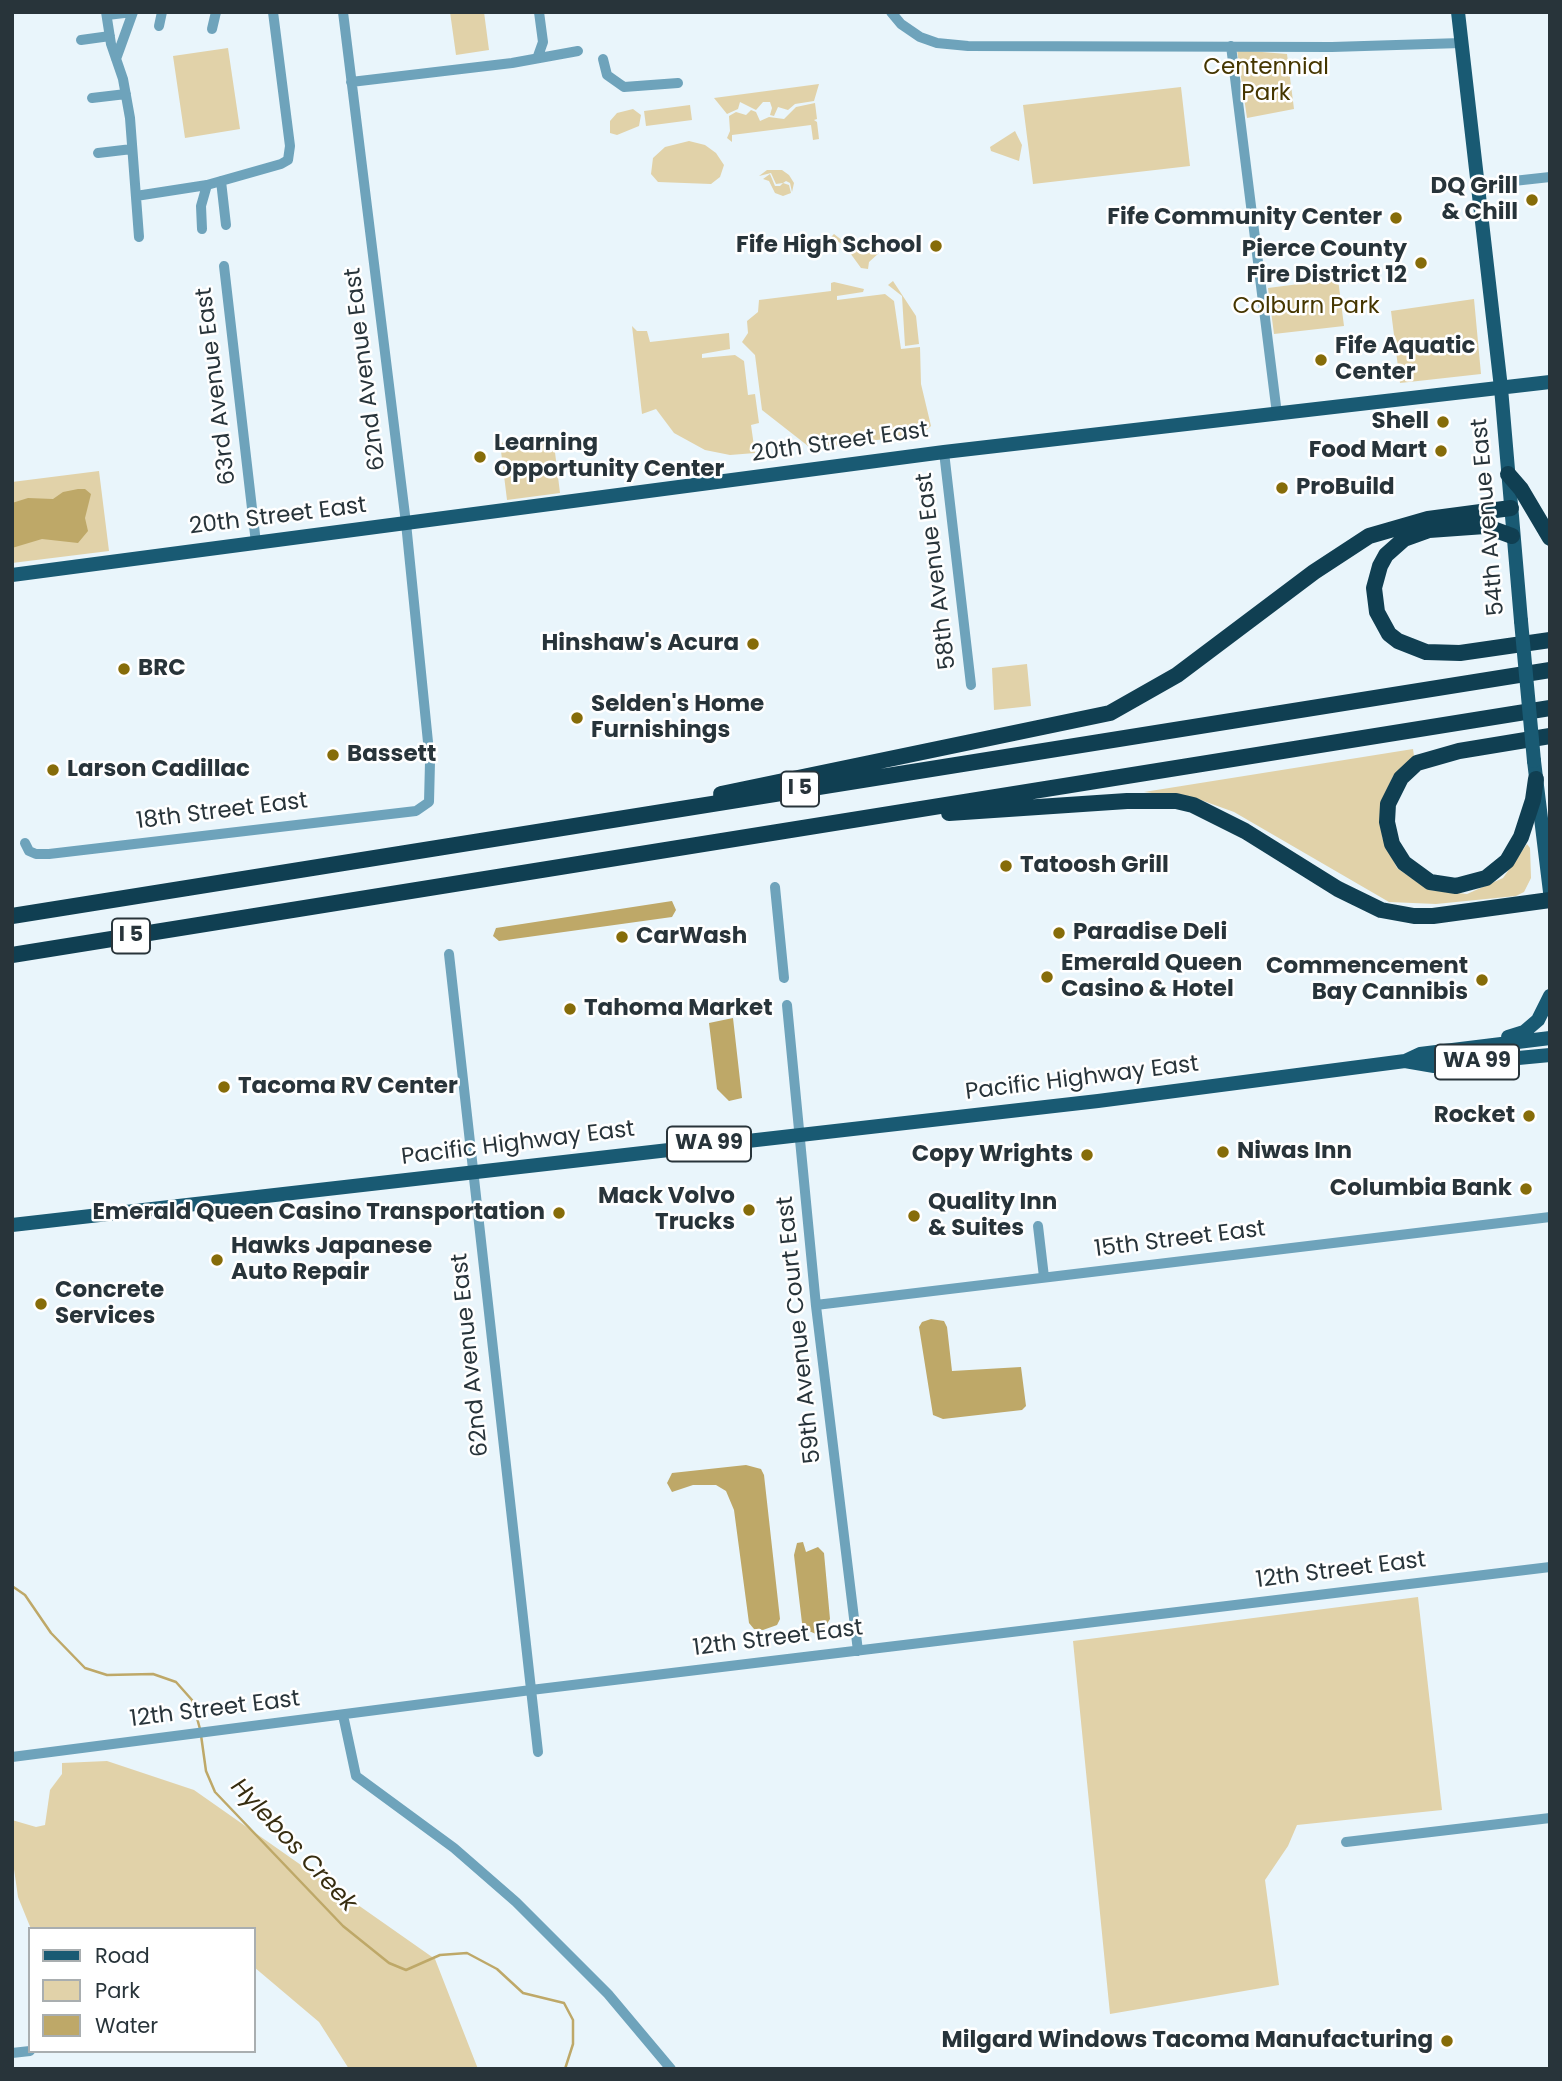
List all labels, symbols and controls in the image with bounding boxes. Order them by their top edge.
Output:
park label: Centennial Park [1203,54,1329,108]
place label: DQ Grill & Chill [1431,173,1518,227]
marker: DQ Grill & Chill [1524,192,1540,208]
place label: Fife Community Center [1107,204,1382,232]
marker: Fife Community Center [1388,210,1404,226]
place label: Fife High School [736,232,922,260]
place label: Pierce County Fire District 12 [1242,236,1407,290]
marker: Fife High School [928,238,944,254]
marker: Pierce County Fire District 12 [1413,255,1429,271]
street label: 62nd Avenue East [340,266,392,472]
street label: 63rd Avenue East [191,286,243,486]
park label: Colburn Park [1232,293,1380,321]
place label: Fife Aquatic Center [1335,333,1475,387]
marker: Fife Aquatic Center [1313,352,1329,368]
place label: Shell [1372,408,1429,436]
marker: Shell [1435,414,1451,430]
street label: 20th Street East [750,417,930,469]
street label: 54th Avenue East [1467,417,1511,617]
place label: Learning Opportunity Center [494,430,724,484]
place label: Food Mart [1309,437,1427,465]
marker: Food Mart [1433,443,1449,459]
marker: Learning Opportunity Center [472,449,488,465]
street label: 58th Avenue East [911,471,963,671]
place label: ProBuild [1296,474,1395,502]
marker: ProBuild [1274,480,1290,496]
street label: 20th Street East [188,492,368,542]
place label: Hinshaw's Acura [541,630,739,658]
marker: Hinshaw's Acura [745,636,761,652]
place label: BRC [138,655,186,683]
marker: BRC [116,661,132,677]
place label: Selden's Home Furnishings [591,691,764,745]
marker: Selden's Home Furnishings [569,710,585,726]
place label: Bassett [347,741,436,769]
marker: Bassett [325,747,341,763]
place label: Larson Cadillac [67,756,250,784]
marker: Larson Cadillac [45,762,61,778]
road number: I 5 [781,772,819,806]
street label: 18th Street East [135,788,309,836]
place label: Tatoosh Grill [1020,852,1169,880]
marker: Tatoosh Grill [998,858,1014,874]
road number: I 5 [112,918,150,954]
place label: Paradise Deli [1073,919,1227,947]
place label: CarWash [636,923,747,951]
marker: Paradise Deli [1051,925,1067,941]
marker: CarWash [614,929,630,945]
place label: Emerald Queen Casino & Hotel [1061,950,1242,1004]
place label: Commencement Bay Cannibis [1266,953,1468,1007]
marker: Emerald Queen Casino & Hotel [1039,969,1055,985]
marker: Commencement Bay Cannibis [1474,972,1490,988]
place label: Tahoma Market [584,995,773,1023]
marker: Tahoma Market [562,1001,578,1017]
road number: WA 99 [1435,1044,1519,1080]
street label: Pacific Highway East [964,1051,1200,1107]
place label: Tacoma RV Center [238,1073,458,1101]
marker: Tacoma RV Center [216,1079,232,1095]
place label: Rocket [1434,1102,1515,1130]
marker: Rocket [1521,1108,1537,1124]
street label: Pacific Highway East [400,1116,636,1172]
road number: WA 99 [667,1126,751,1162]
place label: Niwas Inn [1237,1138,1352,1166]
place label: Copy Wrights [912,1141,1073,1169]
marker: Niwas Inn [1215,1144,1231,1160]
marker: Copy Wrights [1079,1147,1095,1163]
place label: Columbia Bank [1330,1175,1512,1203]
marker: Columbia Bank [1518,1181,1534,1197]
place label: Mack Volvo Trucks [598,1183,735,1237]
place label: Quality Inn & Suites [928,1189,1057,1243]
street label: 59th Avenue Court East [772,1195,828,1465]
place label: Emerald Queen Casino Transportation [92,1199,545,1227]
marker: Mack Volvo Trucks [741,1202,757,1218]
marker: Emerald Queen Casino Transportation [551,1205,567,1221]
marker: Quality Inn & Suites [906,1208,922,1224]
street label: 15th Street East [1093,1216,1267,1264]
place label: Hawks Japanese Auto Repair [231,1233,432,1287]
marker: Hawks Japanese Auto Repair [209,1252,225,1268]
street label: 62nd Avenue East [447,1252,495,1458]
place label: Concrete Services [55,1277,164,1331]
marker: Concrete Services [33,1296,49,1312]
street label: 12th Street East [1254,1547,1428,1595]
street label: 12th Street East [691,1615,865,1663]
street label: 12th Street East [128,1686,302,1734]
water label: Hylebos Creek [224,1773,362,1919]
legend [28,1927,256,2053]
text: Road [95,1941,150,1970]
text: Park [95,1976,140,2005]
text: Water [95,2011,158,2040]
place label: Milgard Windows Tacoma Manufacturing [942,2027,1433,2055]
marker: Milgard Windows Tacoma Manufacturing [1439,2033,1455,2049]

